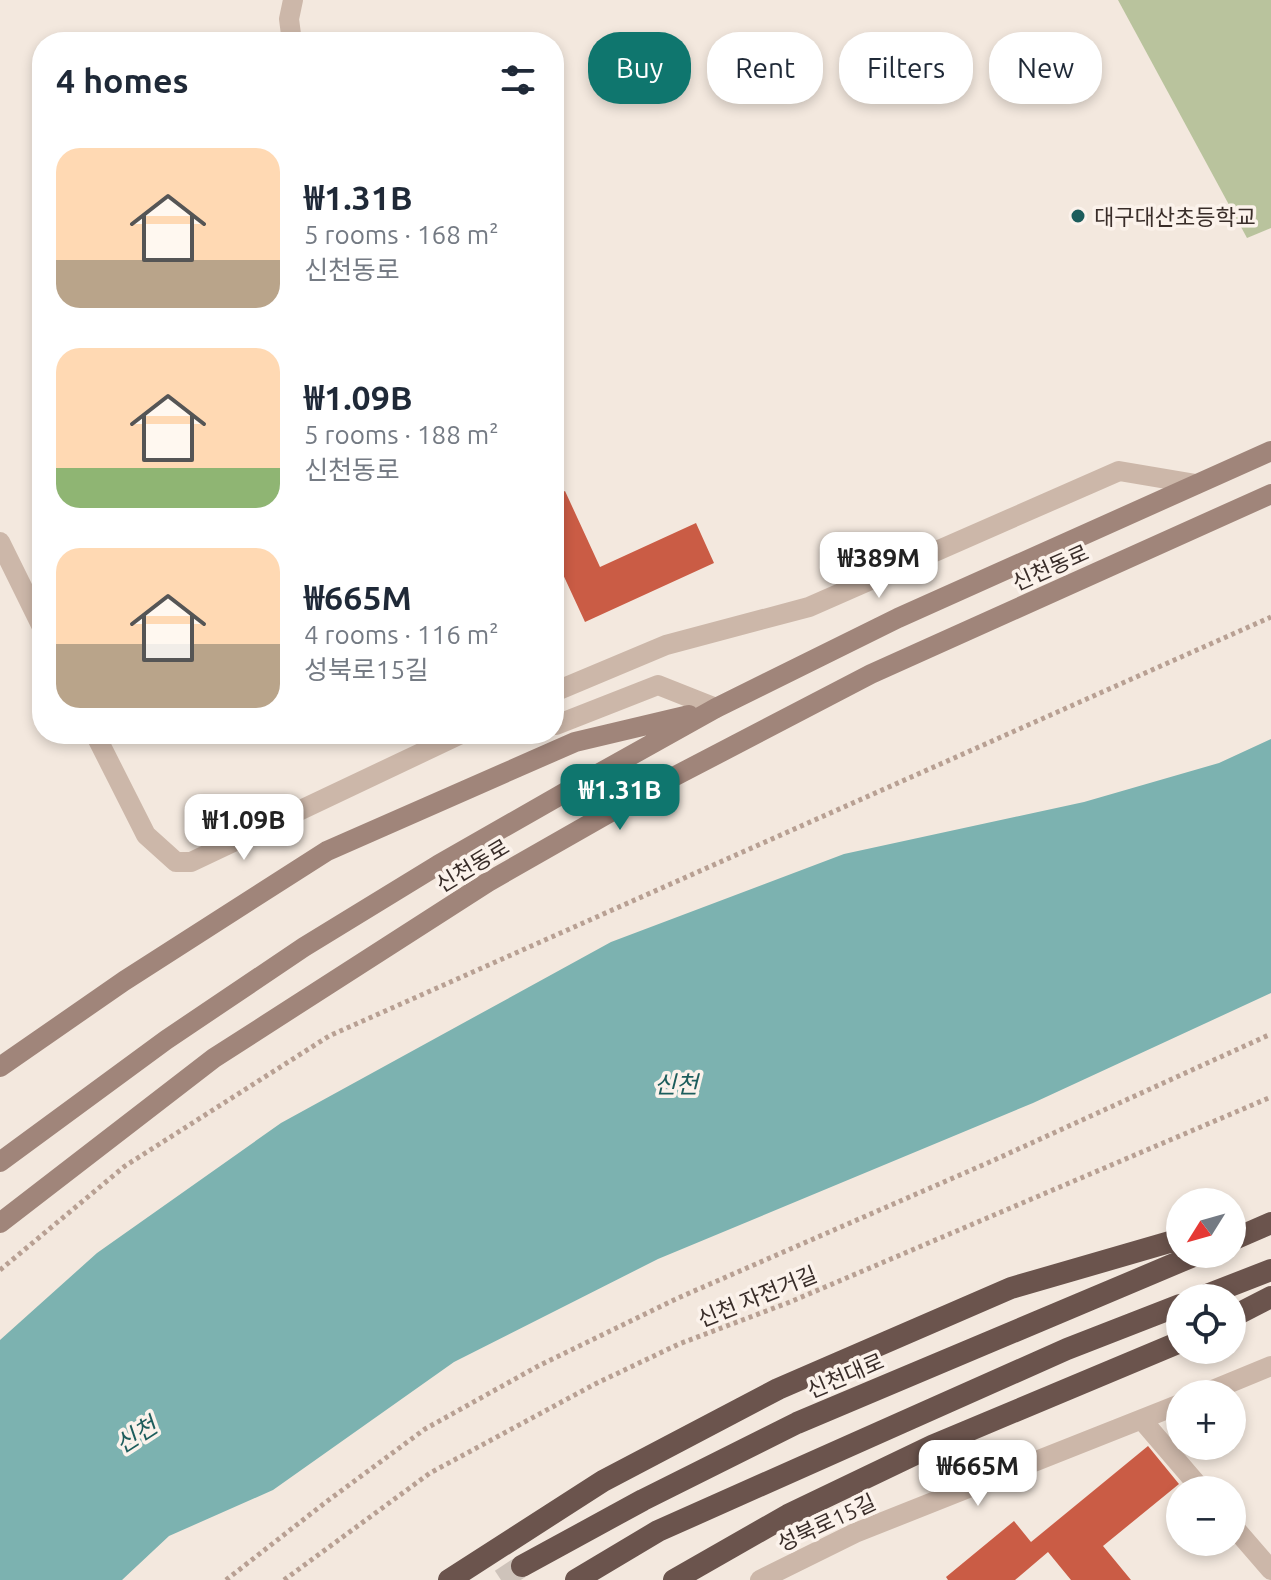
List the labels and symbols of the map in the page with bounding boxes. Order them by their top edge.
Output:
place label: 대구대산초등학교 [1094,204,1256,229]
marker: 대구대산초등학교 [1069,207,1087,225]
pin: ₩389M [823,532,935,600]
street label: 신천동로 [1008,539,1092,595]
pin: ₩1.31B [555,764,685,832]
pin: ₩1.09B [179,794,309,862]
street label: 신천동로 [431,833,513,897]
water label: 신천 [654,1071,701,1098]
north arrow [1166,1188,1246,1268]
street label: 신천 자전거길 [694,1261,820,1331]
street label: 신천대로 [803,1348,887,1402]
water label: 신천 [110,1410,164,1458]
pin: ₩665M [922,1440,1034,1508]
street label: 성북로15길 [773,1488,879,1556]

